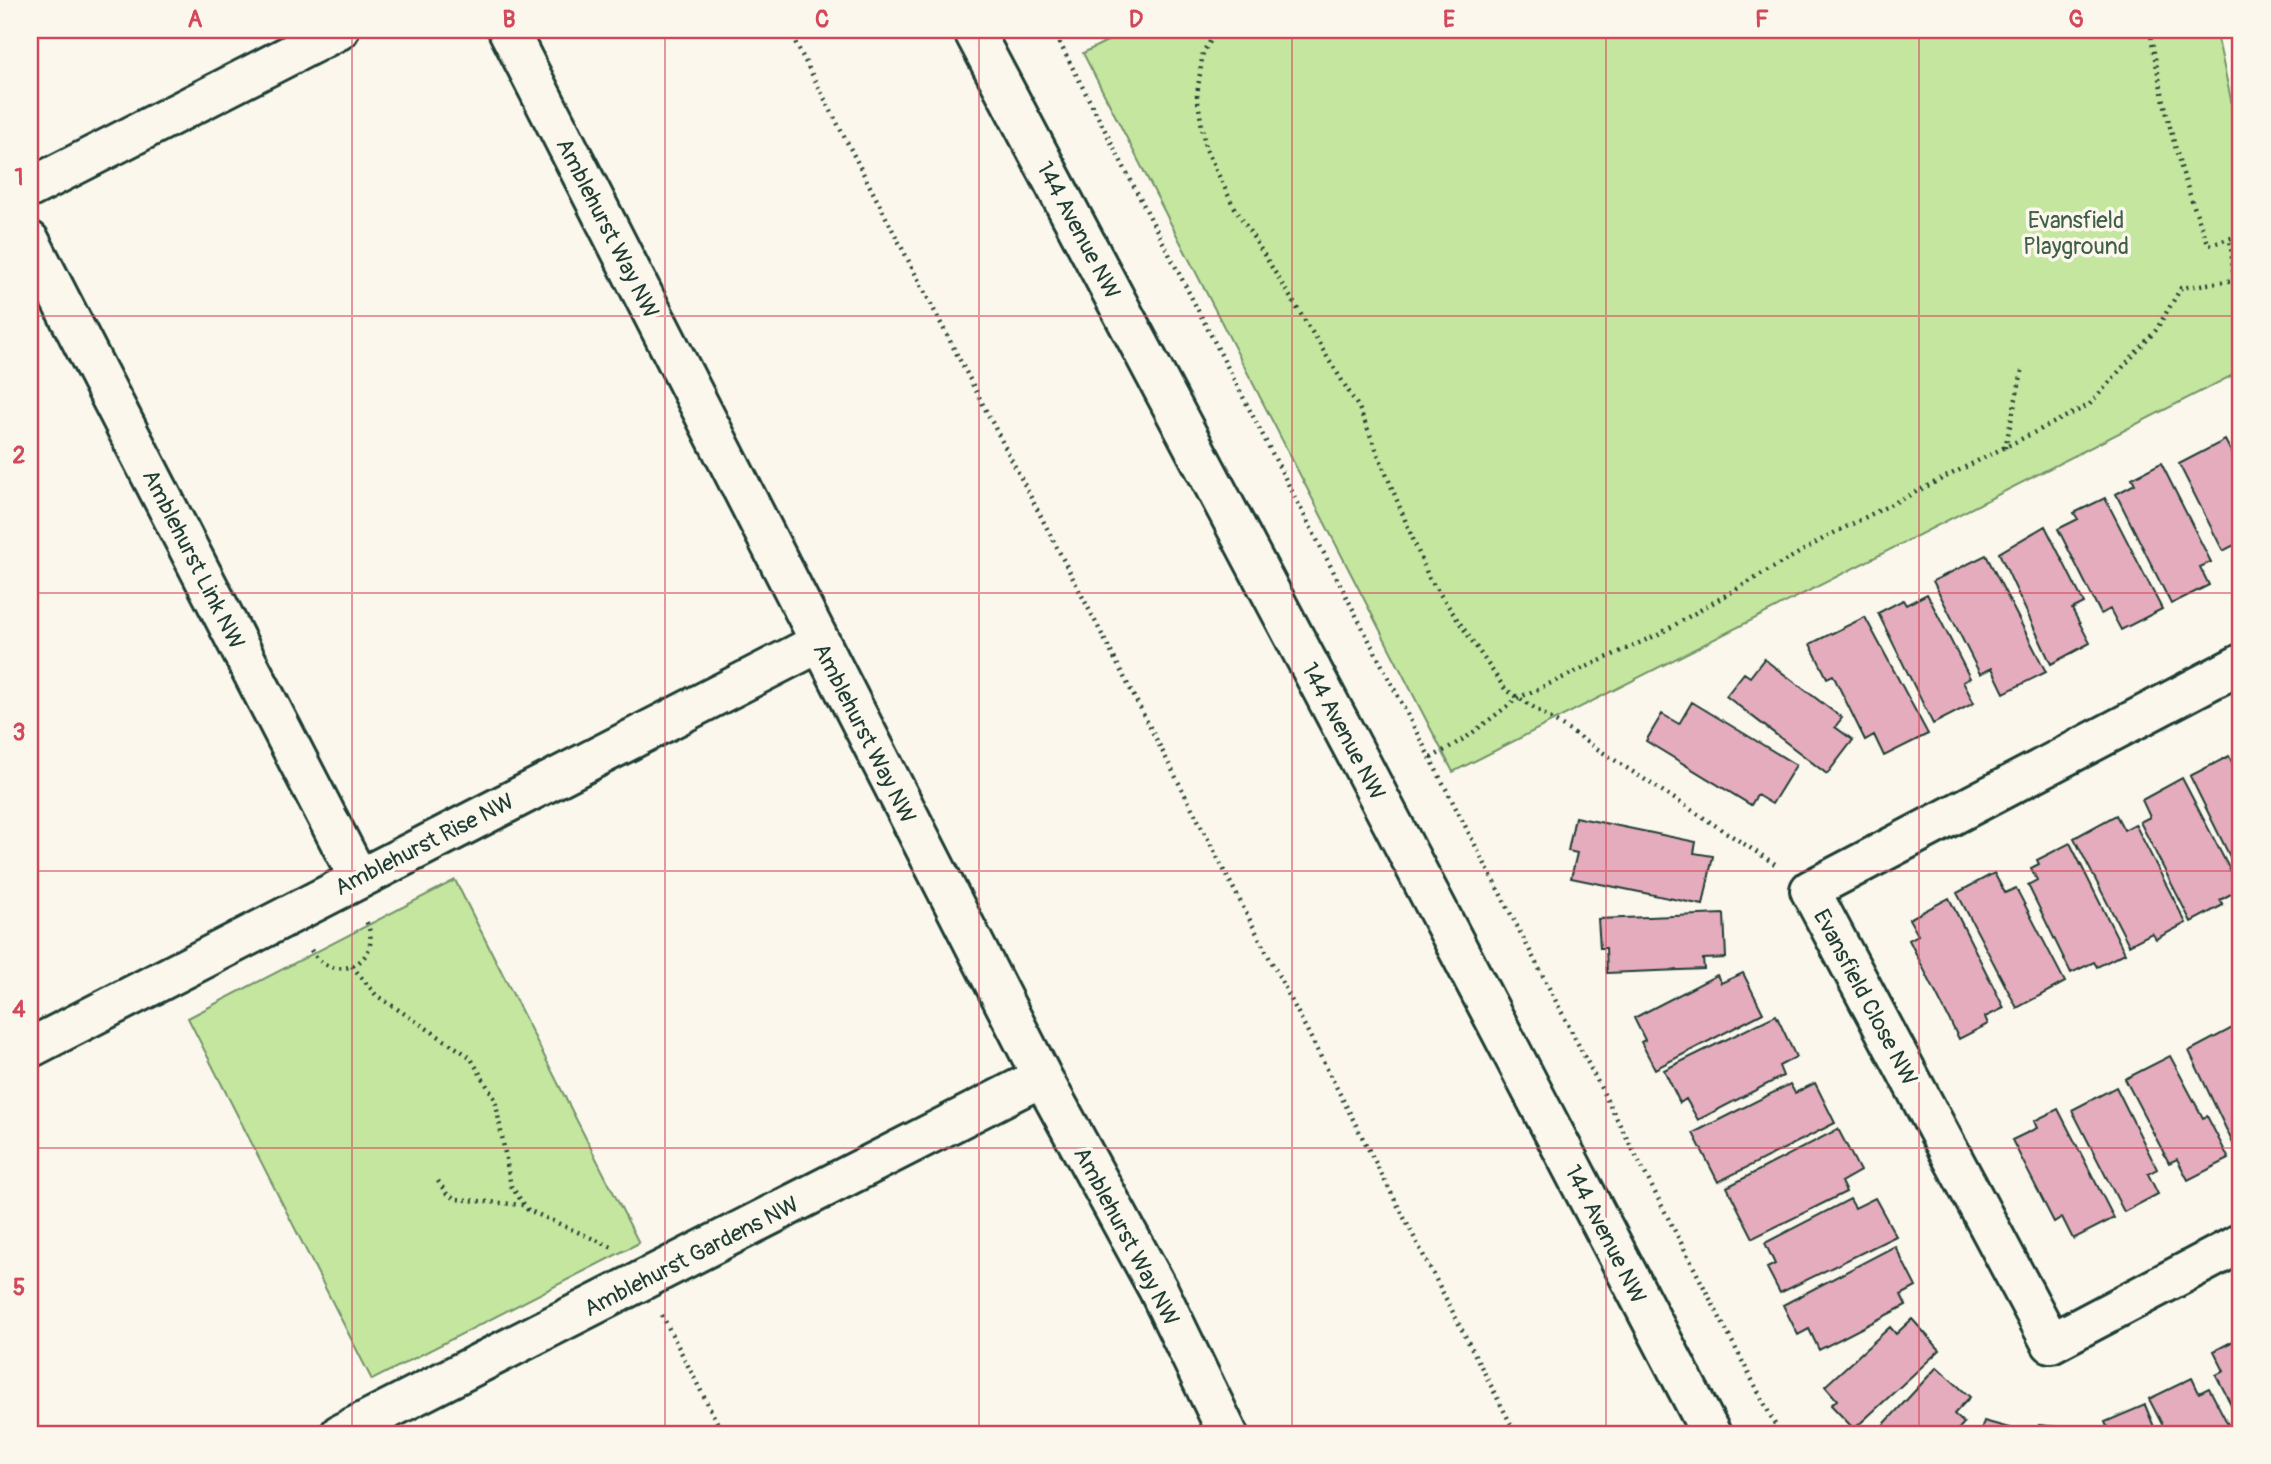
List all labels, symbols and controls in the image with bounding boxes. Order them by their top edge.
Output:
text: A [188,5,203,34]
text: B [502,5,516,34]
text: C [815,5,829,34]
text: D [1129,5,1143,34]
text: E [1443,5,1455,34]
text: F [1755,5,1769,34]
text: G [2068,5,2084,34]
street label: Amblehurst Way NW [550,133,666,323]
street label: 144 Avenue NW [1030,157,1127,304]
text: 1 [15,163,24,192]
park label: Evansfield Playground [2023,206,2129,261]
text: 2 [13,441,26,470]
street label: Amblehurst Link NW [136,465,251,654]
street label: Amblehurst Way NW [807,638,923,828]
street label: 144 Avenue NW [1295,658,1392,805]
text: 3 [13,718,25,747]
street label: Amblehurst Rise NW [330,787,519,902]
street label: Evansfield Close NW [1807,904,1924,1090]
text: 4 [12,995,26,1024]
street label: Amblehurst Way NW [1067,1142,1186,1331]
street label: 144 Avenue NW [1558,1160,1653,1308]
street label: Amblehurst Gardens NW [579,1190,803,1323]
text: 5 [13,1273,25,1302]

